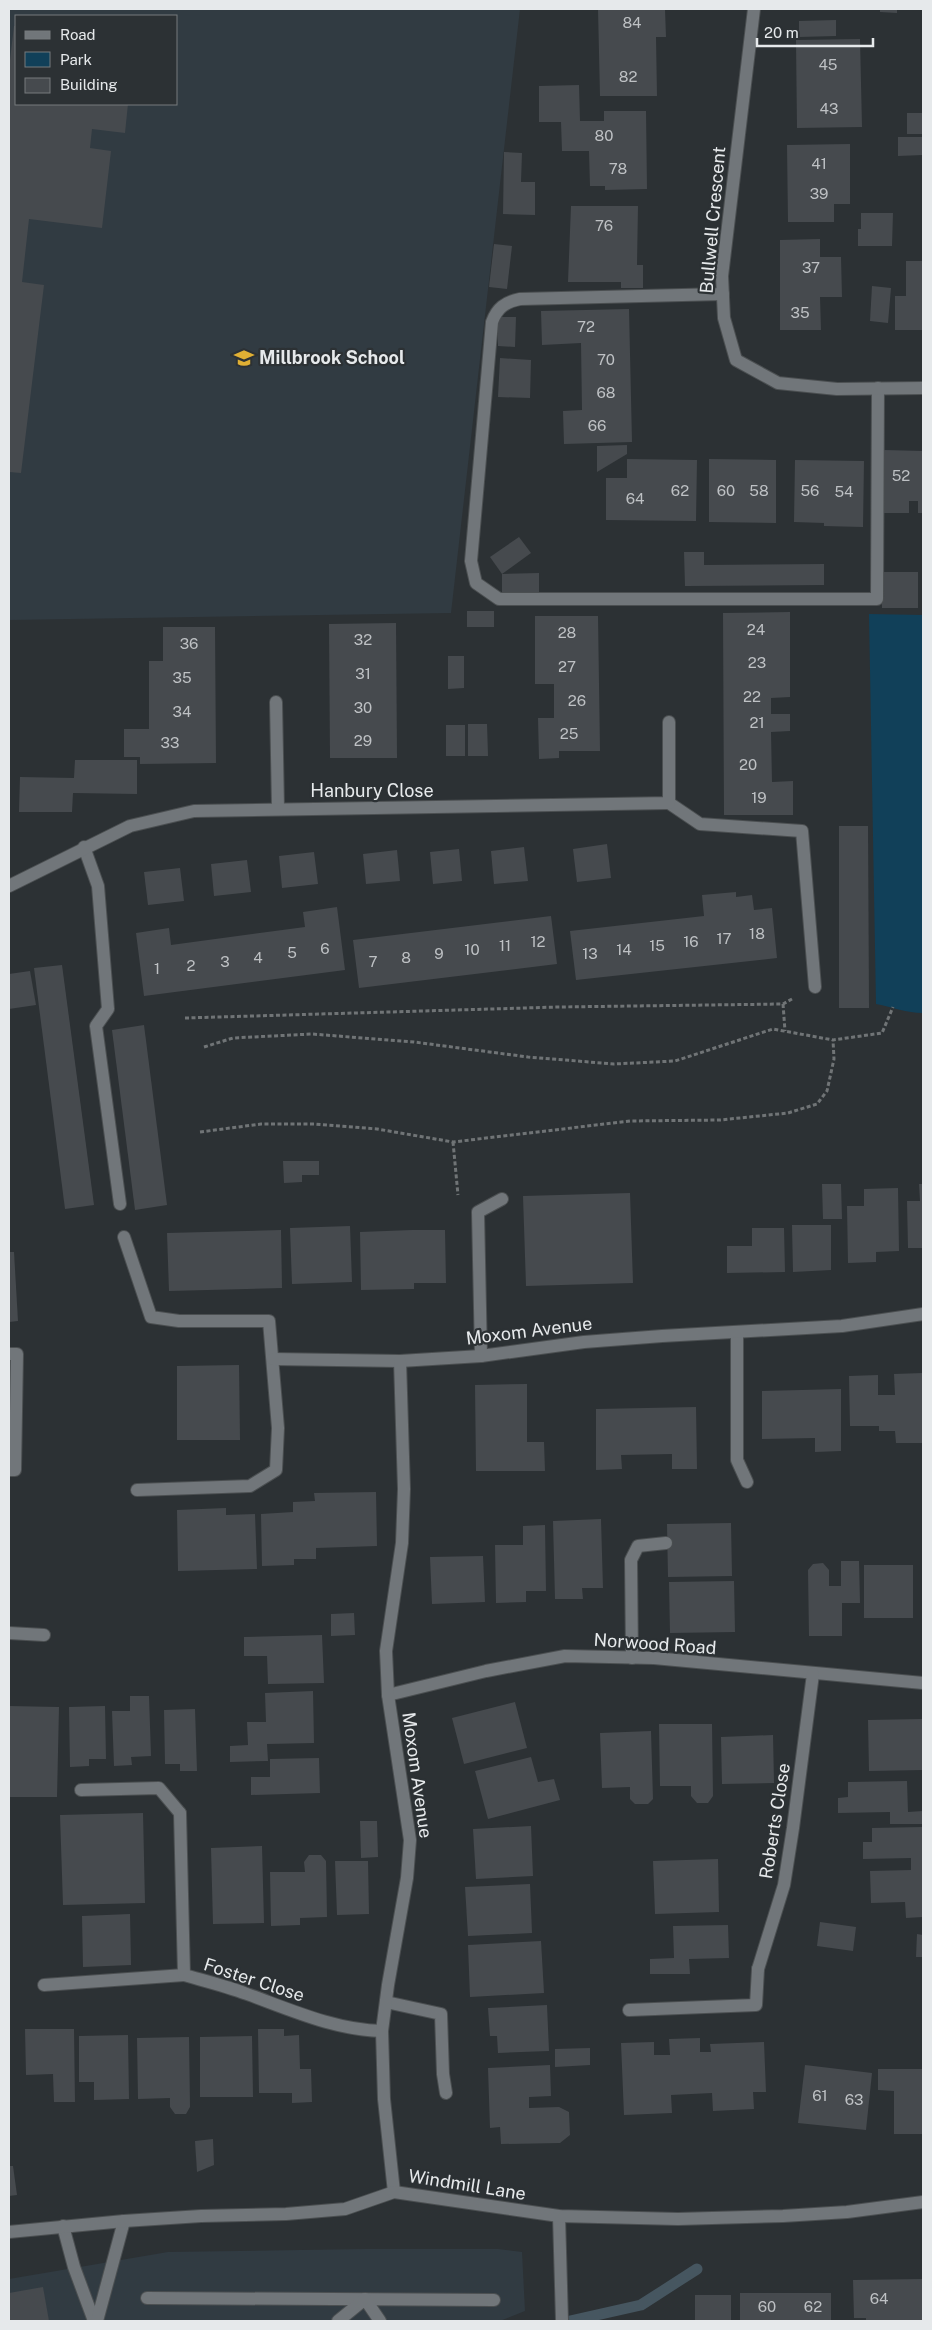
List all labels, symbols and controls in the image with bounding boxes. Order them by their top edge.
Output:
house number: 84 [622,14,642,31]
legend [15,15,178,105]
scale bar [757,15,873,47]
text: 20 m [764,24,799,41]
text: Road [60,26,96,43]
text: Park [60,51,92,68]
house number: 45 [819,56,837,73]
house number: 82 [619,68,637,85]
text: Building [60,76,118,93]
house number: 43 [820,100,838,117]
house number: 80 [595,127,613,144]
street label: Bullwell Crescent [696,146,729,294]
house number: 41 [811,155,827,172]
house number: 78 [609,160,627,177]
house number: 39 [810,185,828,202]
house number: 76 [595,217,613,234]
house number: 37 [802,259,820,276]
house number: 35 [790,304,810,321]
house number: 72 [577,318,595,335]
school or university icon: Millbrook School [233,347,255,369]
place label: Millbrook School [259,347,405,368]
house number: 70 [597,351,615,368]
house number: 68 [597,384,615,401]
house number: 66 [588,417,606,434]
house number: 52 [892,467,910,484]
house number: 62 [671,482,689,499]
house number: 60 [717,482,735,499]
house number: 58 [749,482,769,499]
house number: 56 [801,482,819,499]
house number: 54 [834,483,854,500]
house number: 64 [626,490,644,507]
house number: 24 [747,621,765,638]
house number: 28 [558,624,576,641]
house number: 32 [354,631,372,648]
house number: 36 [180,635,198,652]
house number: 23 [748,654,766,671]
house number: 27 [558,658,576,675]
house number: 31 [355,665,371,682]
house number: 35 [172,669,192,686]
house number: 22 [743,688,761,705]
house number: 26 [568,692,586,709]
house number: 30 [354,699,372,716]
house number: 34 [173,703,191,720]
house number: 21 [749,714,765,731]
house number: 25 [560,725,578,742]
house number: 29 [354,732,372,749]
house number: 33 [161,734,179,751]
house number: 20 [739,756,757,773]
street label: Hanbury Close [310,780,434,801]
house number: 19 [751,789,767,806]
house number: 18 [749,925,765,942]
house number: 17 [716,930,732,947]
house number: 12 [530,933,546,950]
house number: 16 [683,933,699,950]
house number: 11 [499,937,511,954]
house number: 15 [649,937,665,954]
house number: 6 [320,940,330,957]
house number: 10 [464,941,480,958]
house number: 14 [616,941,632,958]
house number: 5 [287,944,297,961]
house number: 9 [434,945,444,962]
house number: 13 [582,945,598,962]
house number: 4 [253,949,263,966]
house number: 8 [401,949,411,966]
house number: 3 [220,953,230,970]
house number: 7 [368,953,378,970]
house number: 2 [187,957,196,974]
house number: 1 [154,960,160,977]
street label: Moxom Avenue [465,1312,593,1349]
street label: Norwood Road [593,1629,717,1658]
street label: Moxom Avenue [398,1711,437,1839]
street label: Roberts Close [755,1762,794,1880]
street label: Foster Close [201,1953,307,2006]
house number: 61 [812,2087,828,2104]
house number: 63 [845,2091,863,2108]
street label: Windmill Lane [407,2165,527,2204]
house number: 64 [870,2290,888,2307]
house number: 60 [758,2298,776,2315]
house number: 62 [804,2298,822,2315]

